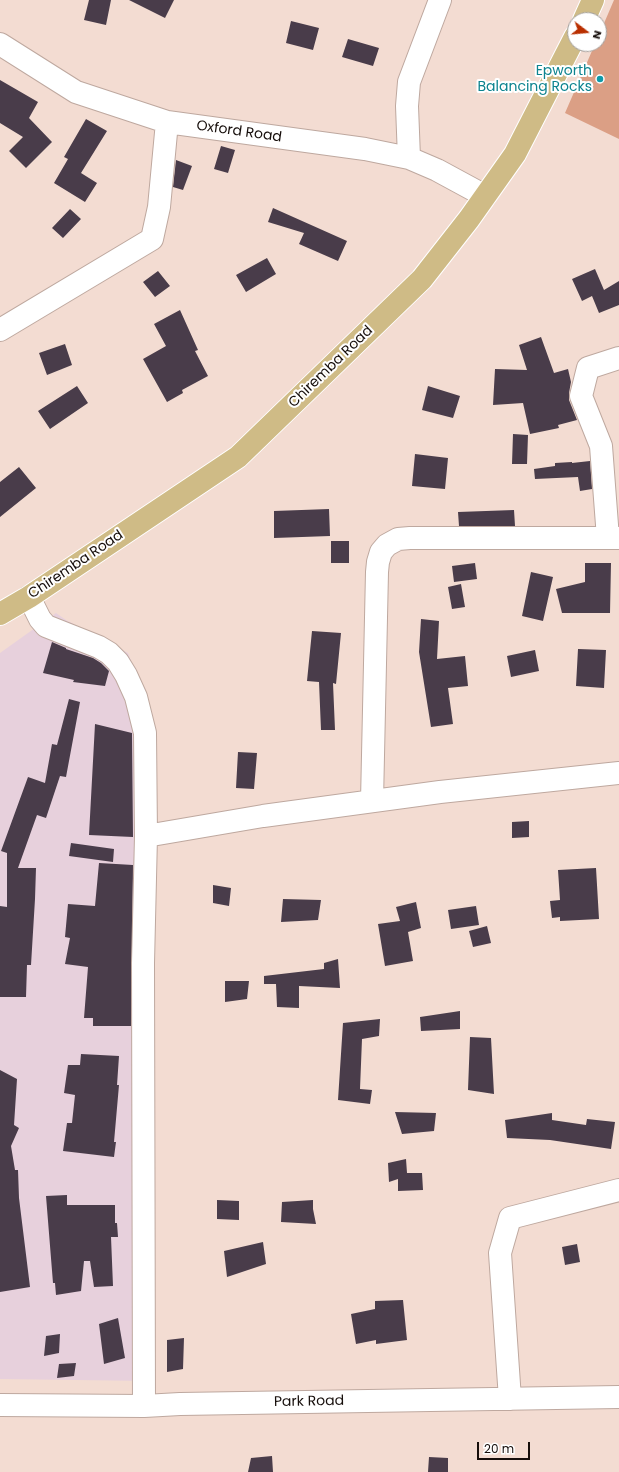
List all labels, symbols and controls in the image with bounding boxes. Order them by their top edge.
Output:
north arrow [567,12,607,52]
text: N [589,29,606,41]
place label: Epworth Balancing Rocks [477,63,592,96]
marker: Epworth Balancing Rocks [595,74,605,84]
street label: Oxford Road [195,118,283,146]
street label: Chiremba Road [285,323,377,411]
street label: Chiremba Road [25,527,127,603]
street label: Park Road [274,1393,344,1411]
scale bar [479,1434,532,1460]
text: 20 m [484,1440,514,1457]

